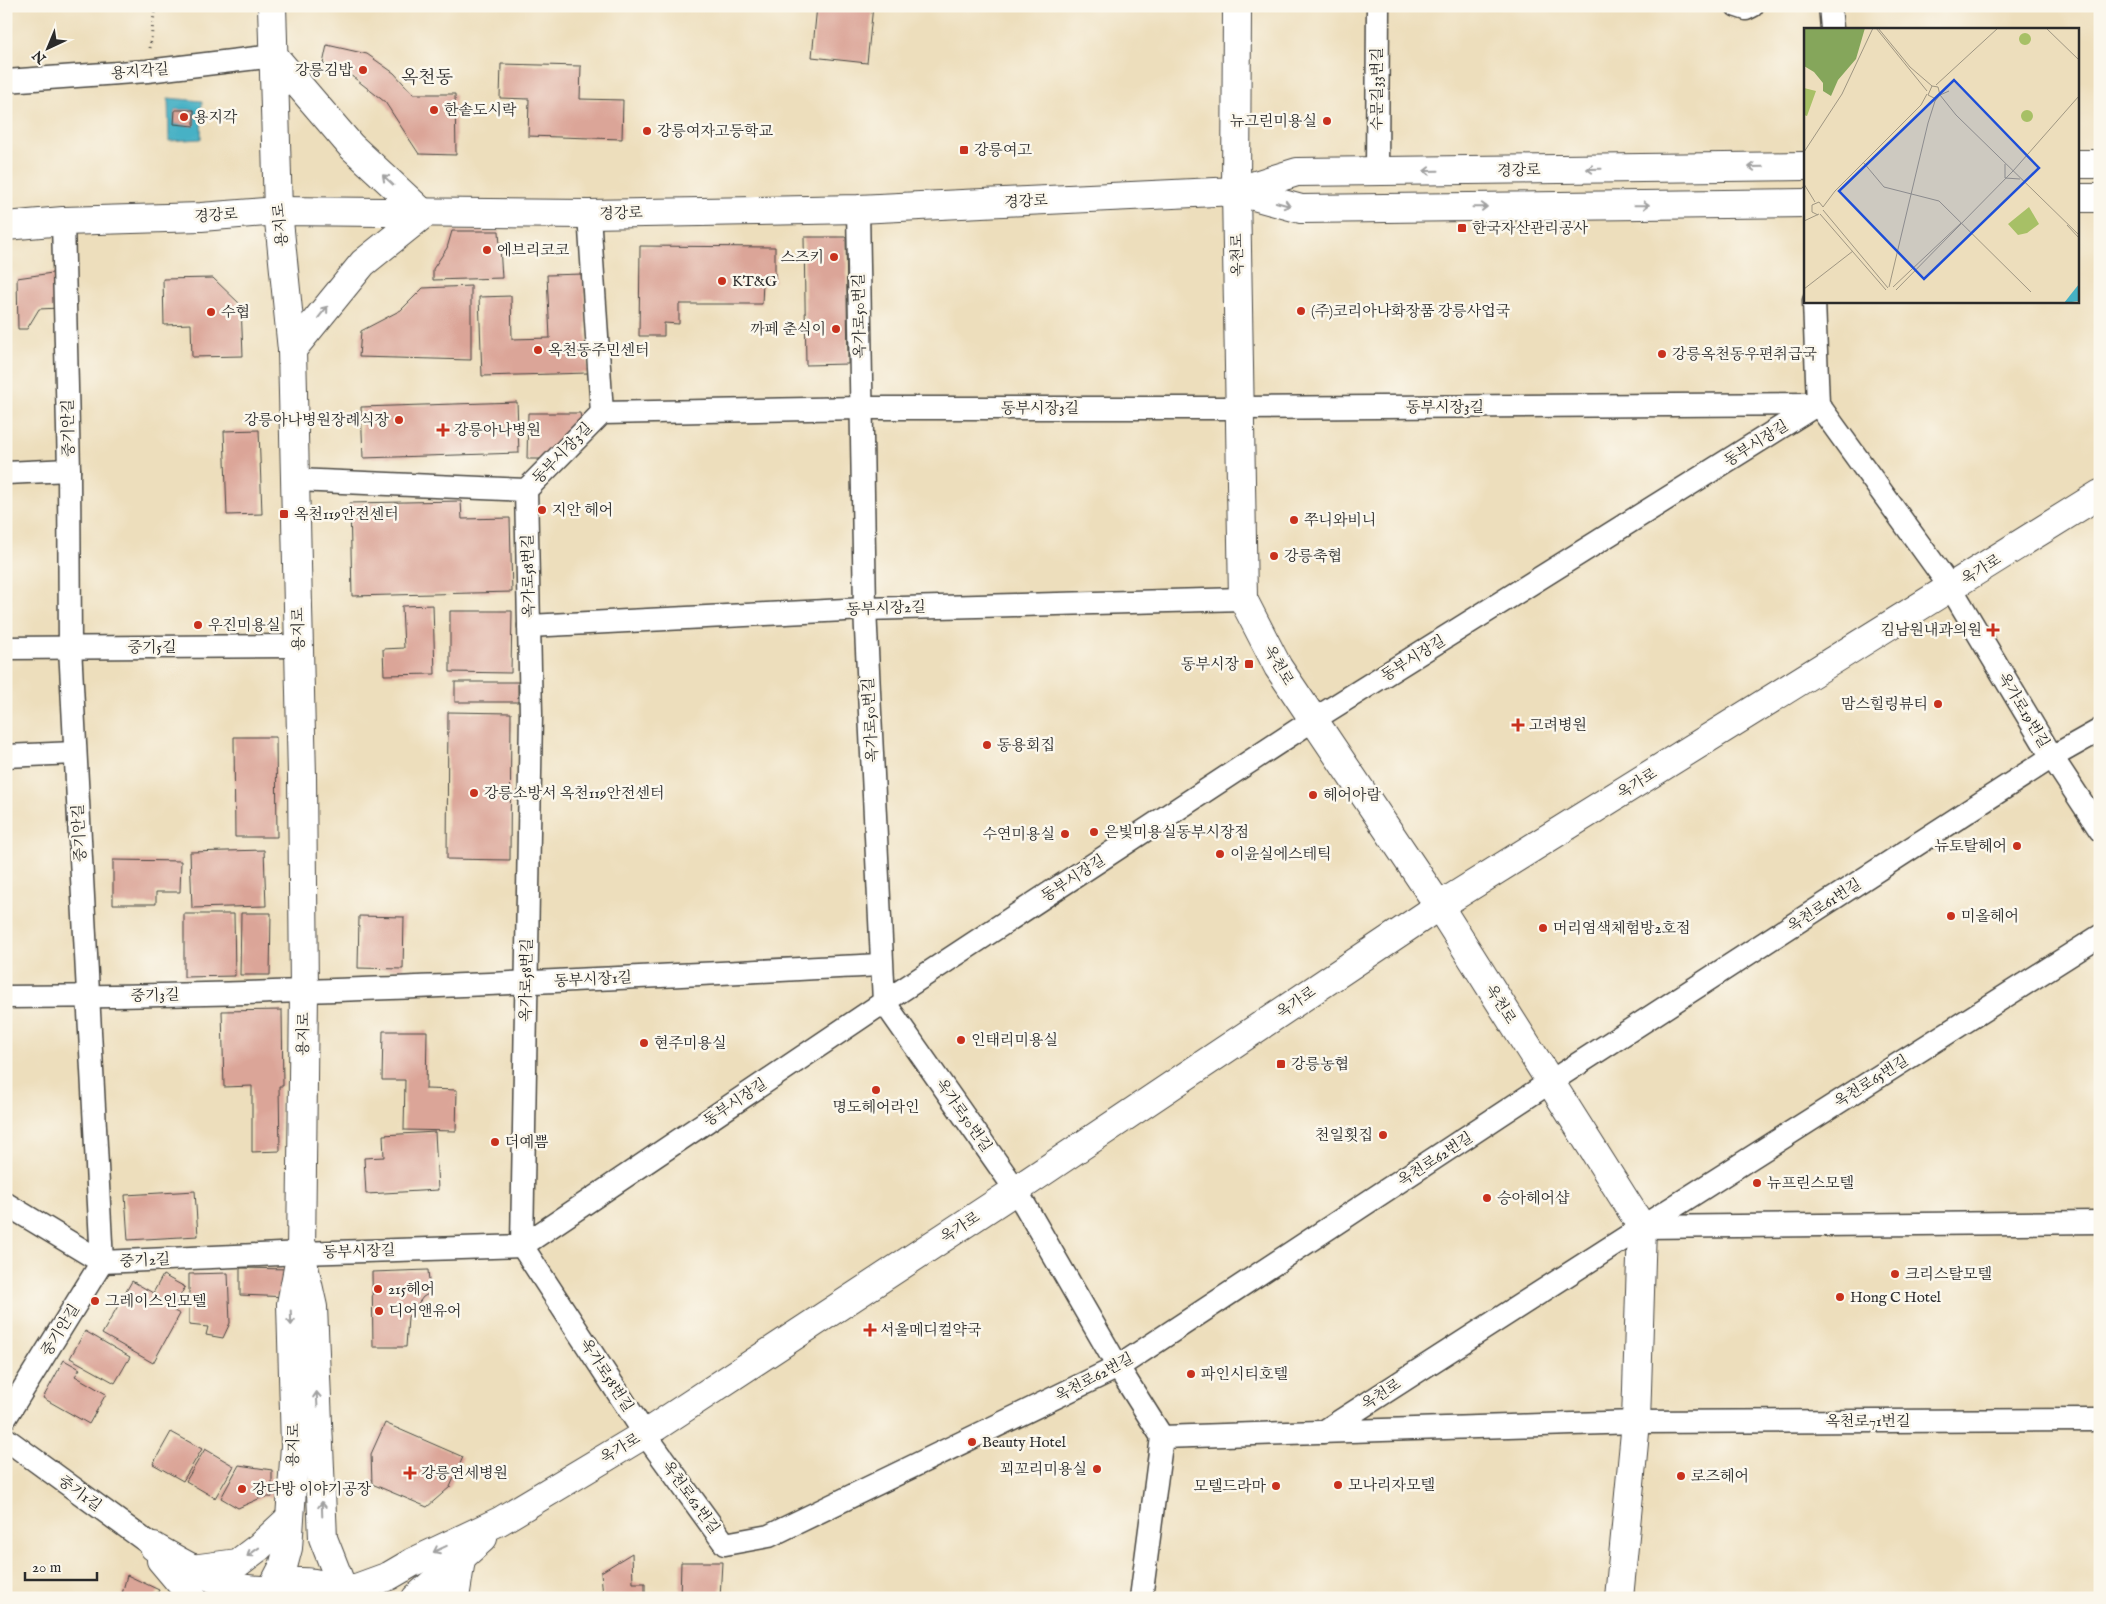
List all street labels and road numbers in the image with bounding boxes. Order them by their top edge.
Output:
street label: 수문길33번길 [1368,47,1387,131]
street label: 용지각길 [110,60,170,83]
street label: 경강로 [1497,161,1541,180]
street label: 경강로 [1004,191,1049,212]
street label: 용지로 [269,202,292,247]
street label: 경강로 [599,203,644,224]
street label: 경강로 [194,204,239,226]
street label: 옥천로 [1228,233,1247,277]
street label: 옥가로50번길 [849,273,870,359]
street label: 동부시장3길 [1406,398,1484,417]
street label: 중기안길 [58,399,79,457]
street label: 동부시장3길 [1001,399,1079,418]
street label: 동부시장길 [1721,416,1792,471]
street label: 동부시장3길 [528,419,596,488]
street label: 옥가로58번길 [518,534,539,618]
street label: 옥가로 [1958,550,2005,589]
street label: 동부시장2길 [846,598,926,619]
street label: 용지로 [289,607,308,651]
street label: 동부시장길 [1378,631,1449,686]
street label: 중기5길 [128,638,176,657]
street label: 옥천로 [1259,642,1298,689]
street label: 옥가로19번길 [1994,669,2053,751]
street label: 옥가로50번길 [859,677,882,763]
street label: 옥가로 [1614,764,1661,803]
street label: 중기안길 [68,804,91,862]
street label: 동부시장길 [1038,851,1109,906]
street label: 옥천로61번길 [1784,875,1865,936]
street label: 옥가로58번길 [516,938,537,1022]
street label: 동부시장1길 [554,968,632,991]
street label: 옥천로 [1481,981,1520,1028]
street label: 옥가로 [1273,982,1320,1022]
street label: 중기3길 [130,985,180,1006]
street label: 용지로 [294,1012,313,1056]
street label: 옥천로65번길 [1831,1051,1912,1112]
street label: 동부시장길 [700,1074,771,1131]
street label: 옥가로50번길 [931,1075,996,1156]
street label: 옥천로62번길 [1394,1128,1476,1191]
street label: 옥가로 [937,1207,984,1247]
street label: 동부시장길 [322,1241,396,1262]
street label: 중기2길 [119,1250,171,1271]
street label: 중기안길 [37,1301,84,1360]
street label: 옥가로58번길 [576,1335,637,1416]
street label: 옥천로62번길 [1052,1349,1137,1406]
street label: 옥천로 [1358,1374,1405,1414]
street label: 옥천로71번길 [1825,1412,1911,1431]
street label: 용지로 [284,1423,303,1467]
street label: 옥가로 [597,1429,644,1468]
street label: 옥천로62번길 [658,1457,724,1538]
street label: 중기1길 [54,1471,105,1516]

